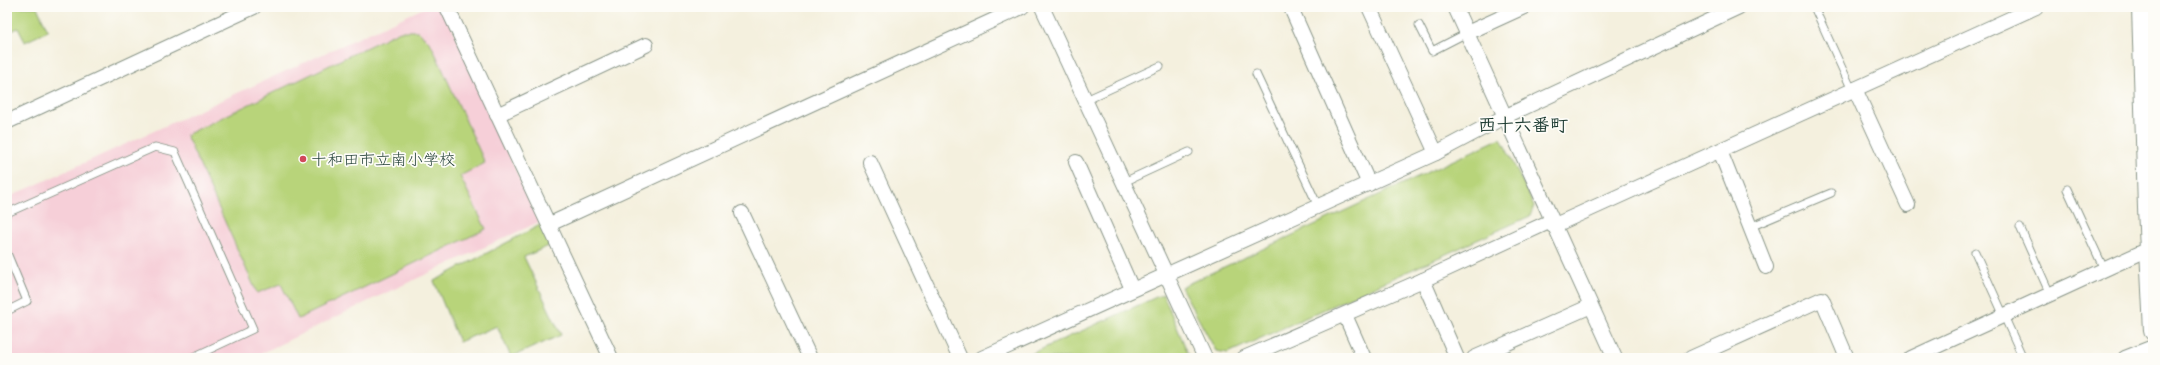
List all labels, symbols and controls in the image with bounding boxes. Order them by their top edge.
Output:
district label: 西十六番町 [1478,114,1568,138]
place label: 十和田市立南小学校 [311,150,455,171]
marker: 十和田市立南小学校 [298,154,308,164]

